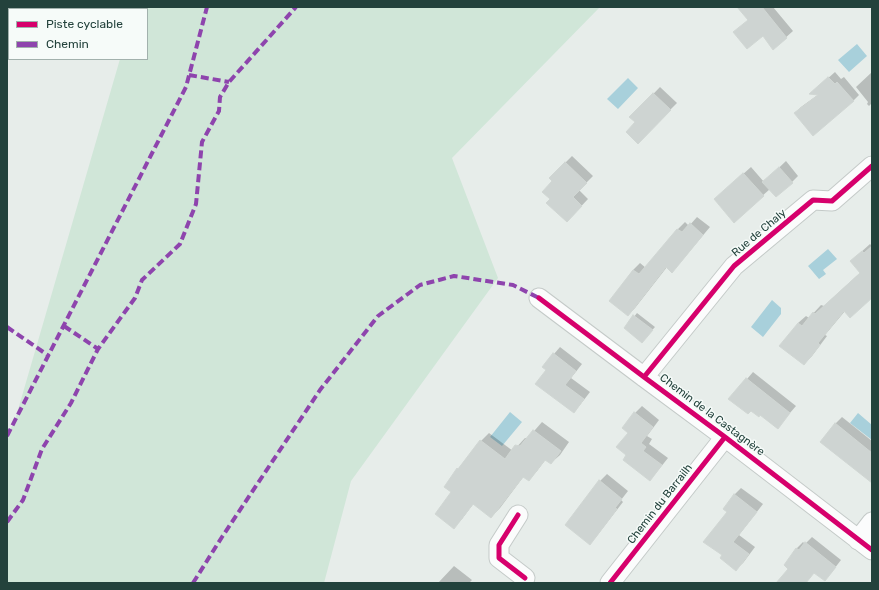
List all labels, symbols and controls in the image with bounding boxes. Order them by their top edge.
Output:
legend [8,8,148,60]
text: Piste cyclable [46,17,123,31]
text: Chemin [46,37,89,51]
street label: Rue de Chaly [729,206,789,260]
street label: Chemin de la Castagnère [657,371,767,459]
street label: Chemin du Barrailh [625,461,695,547]

